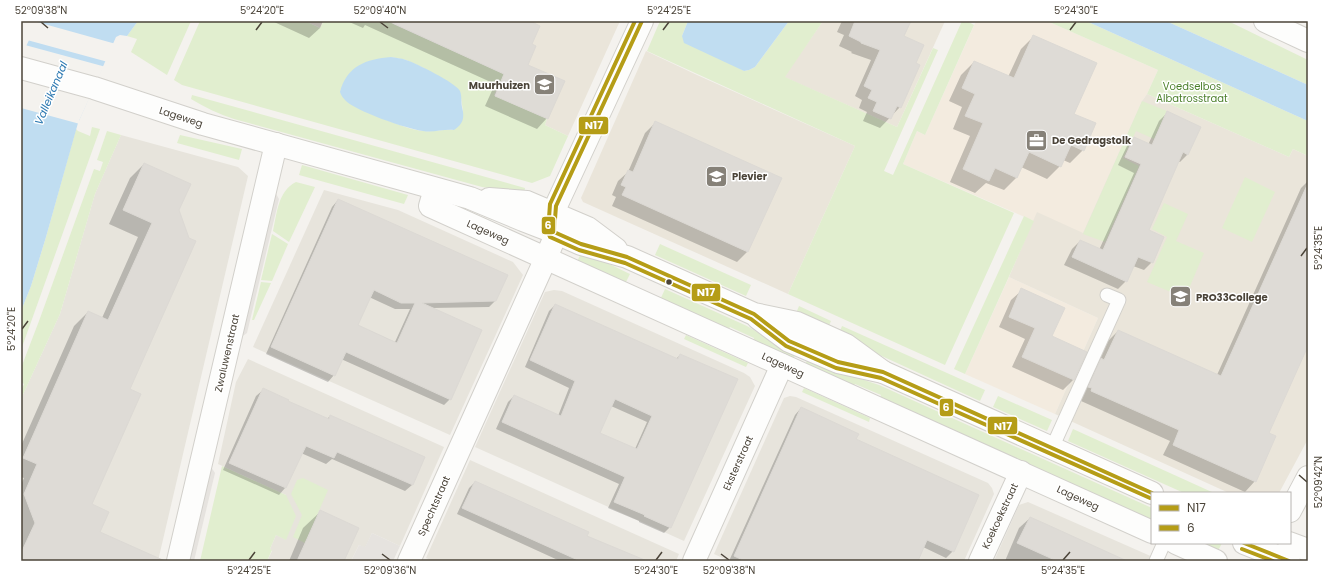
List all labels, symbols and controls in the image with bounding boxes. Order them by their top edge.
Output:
text: 52°09'38"N [15,3,67,18]
text: 5°24'20"E [240,3,284,18]
text: 52°09'40"N [354,3,406,18]
text: 5°24'25"E [647,3,691,18]
text: 5°24'30"E [1054,3,1098,18]
water label: Valleikanaal [30,59,72,127]
school or university icon: Muurhuizen [532,72,558,98]
place label: Muurhuizen [469,78,530,93]
park label: Voedselbos Albatrosstraat [1156,79,1228,106]
street label: Lageweg [157,103,205,131]
line badge: N17 [578,116,609,135]
text: N17 [585,117,603,133]
office icon: De Gedragstolk [1024,127,1050,153]
place label: De Gedragstolk [1052,133,1132,148]
school or university icon: Plevier [703,163,729,189]
place label: Plevier [732,169,768,184]
street label: Lageweg [464,216,512,248]
line badge: 6 [541,216,556,235]
text: 6 [544,217,552,233]
text: 5°24'35"E [1311,226,1326,270]
unlabelled marker [664,277,674,287]
line badge: N17 [691,283,721,302]
text: N17 [697,284,715,300]
school or university icon: PRO33College [1168,284,1194,310]
place label: PRO33College [1196,290,1268,305]
text: 5°24'20"E [4,307,19,351]
street label: Zwaluwenstraat [211,312,243,394]
street label: Lageweg [759,349,807,381]
line badge: 6 [939,398,954,417]
text: 6 [942,399,950,415]
line badge: N17 [987,416,1018,435]
text: N17 [994,418,1012,434]
street label: Eksterstraat [719,433,757,493]
text: 52°09'42"N [1311,456,1326,508]
street label: Spechtstraat [414,473,454,539]
street label: Koekoekstraat [978,480,1022,551]
street label: Lageweg [1054,482,1102,514]
legend [1151,492,1291,544]
text: N17 [1187,499,1206,516]
text: 6 [1187,519,1195,536]
text: 5°24'25"E [227,563,271,578]
text: 52°09'36"N [364,563,416,578]
text: 5°24'30"E [634,563,678,578]
text: 52°09'38"N [703,563,755,578]
text: 5°24'35"E [1041,563,1085,578]

